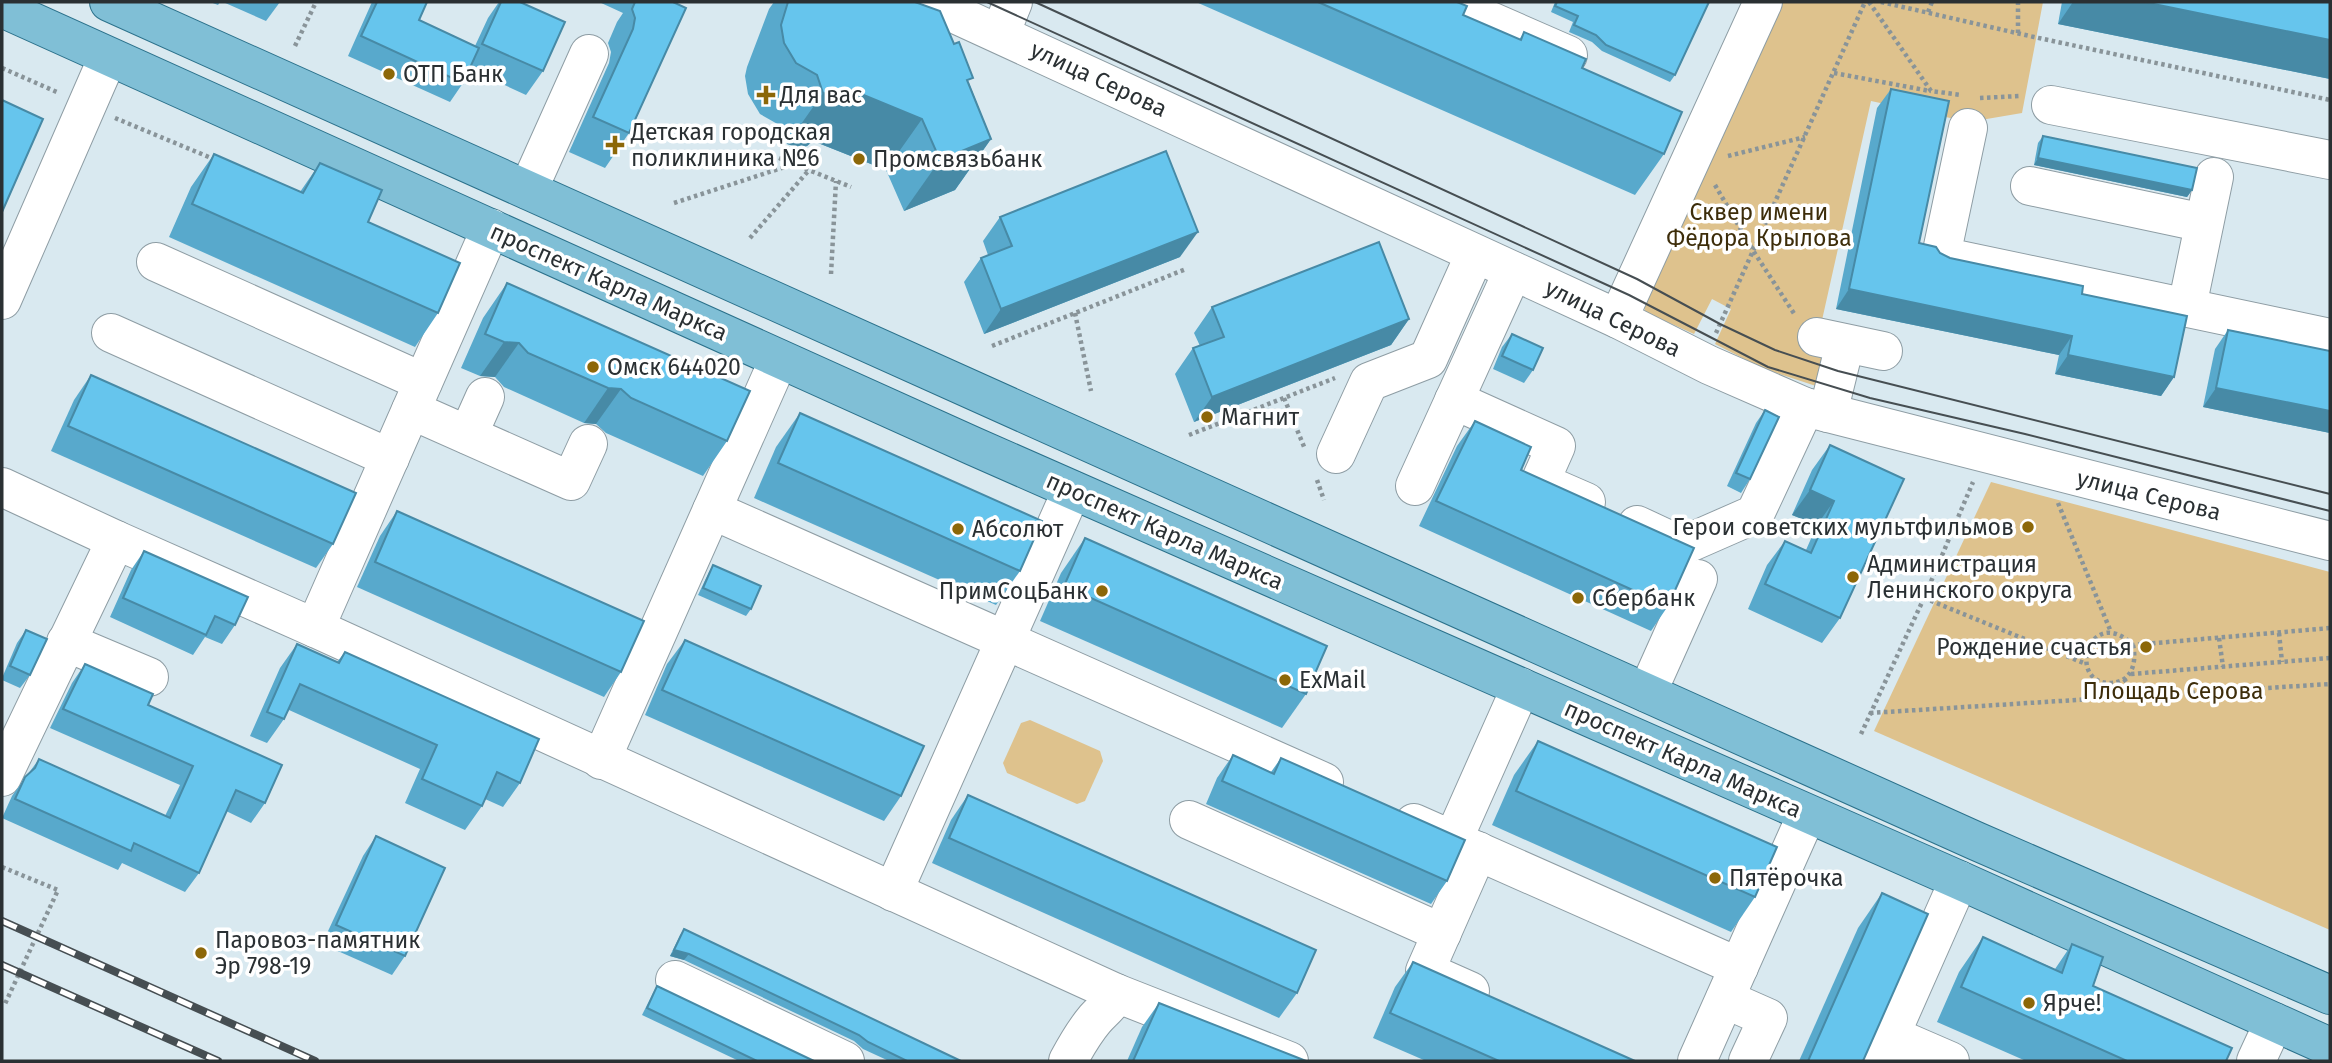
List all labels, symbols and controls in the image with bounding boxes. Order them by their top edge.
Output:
street label: улица Серова [1026,35,1172,123]
place label: ОТП Банк [403,60,503,88]
marker: ОТП Банк [381,66,397,82]
place label: Для вас [779,81,862,109]
marker: Для вас [758,87,774,103]
place label: Детская городская поликлиника №6 [630,118,831,172]
marker: Детская городская поликлиника №6 [605,135,625,155]
place label: Промсвязьбанк [873,145,1042,173]
marker: Промсвязьбанк [851,151,867,167]
park label: Сквер имени Фёдора Крылова [1666,198,1852,252]
street label: проспект Карла Маркса [486,217,732,347]
street label: улица Серова [1541,273,1685,363]
place label: Омск 644020 [607,353,741,381]
marker: Омск 644020 [585,359,601,375]
place label: Магнит [1221,403,1300,431]
marker: Магнит [1199,409,1215,425]
street label: улица Серова [2074,464,2224,526]
street label: проспект Карла Маркса [1042,466,1288,596]
place label: Герои советских мультфильмов [1672,513,2014,541]
place label: Абсолют [972,515,1064,543]
marker: Герои советских мультфильмов [2020,519,2036,535]
marker: Абсолют [950,521,966,537]
place label: Администрация Ленинского округа [1867,550,2072,604]
marker: Администрация Ленинского округа [1845,569,1861,585]
place label: ПримСоцБанк [939,577,1088,605]
marker: ПримСоцБанк [1094,583,1110,599]
place label: Сбербанк [1592,584,1695,612]
marker: Сбербанк [1570,590,1586,606]
place label: Рождение счастья [1936,633,2132,661]
marker: Рождение счастья [2138,639,2154,655]
place label: ExMail [1299,666,1366,694]
marker: ExMail [1277,672,1293,688]
park label: Площадь Серова [2082,677,2264,705]
street label: проспект Карла Маркса [1560,694,1806,824]
place label: Пятёрочка [1729,864,1843,892]
marker: Пятёрочка [1707,870,1723,886]
place label: Паровоз-памятник Эр 798-19 [215,926,420,980]
marker: Паровоз-памятник Эр 798-19 [193,945,209,961]
place label: Ярче! [2043,989,2101,1017]
marker: Ярче! [2021,995,2037,1011]

